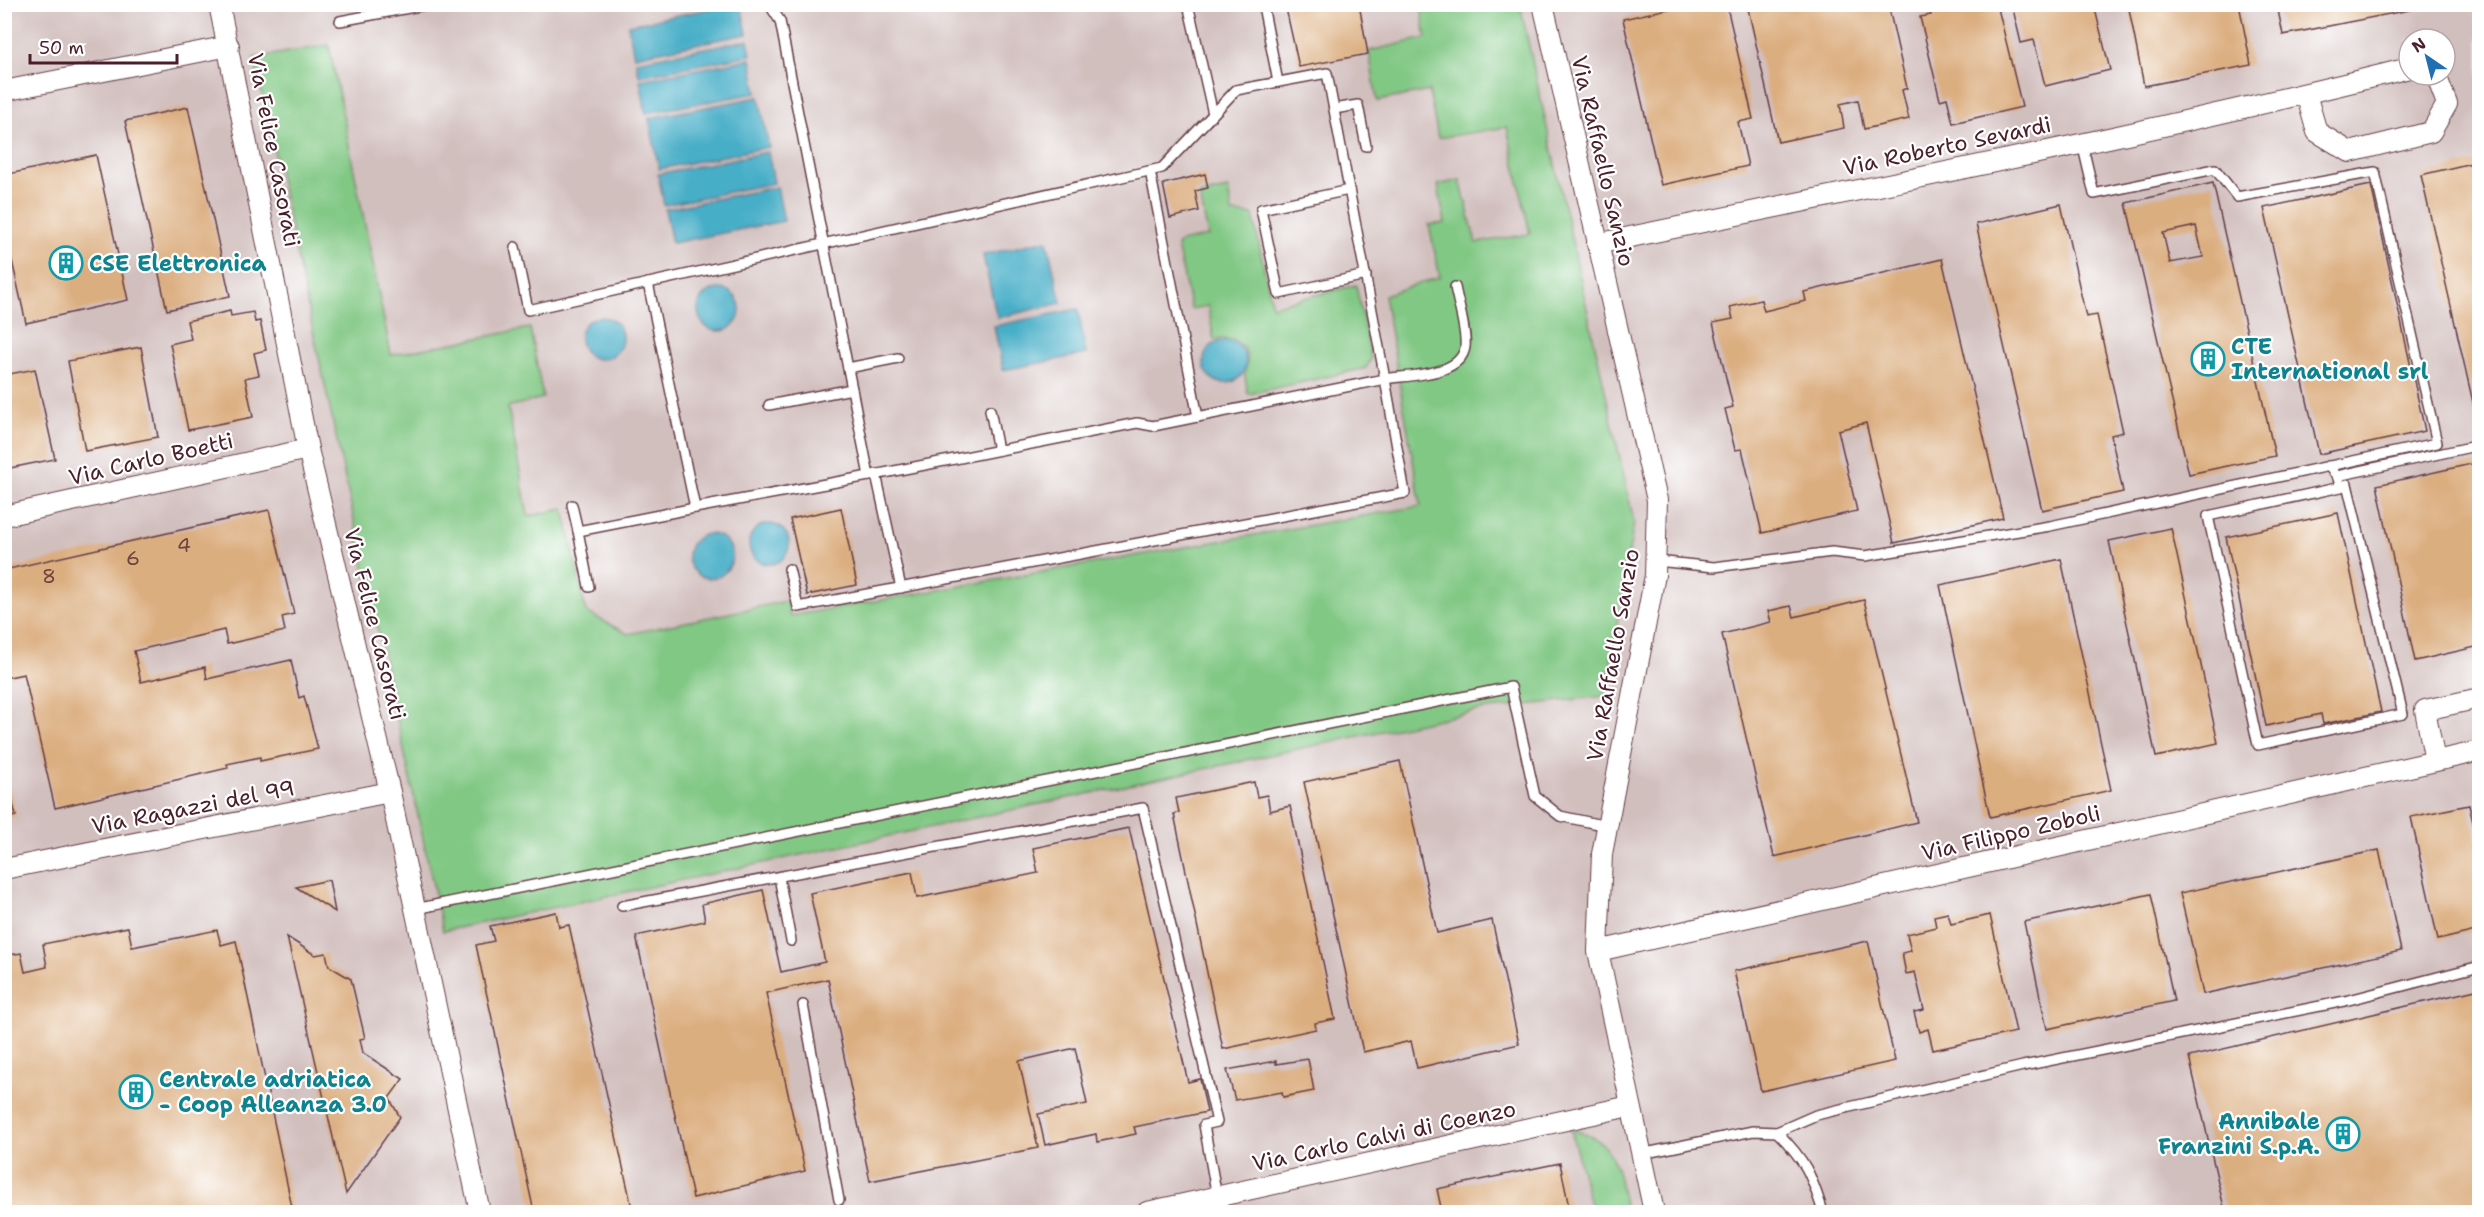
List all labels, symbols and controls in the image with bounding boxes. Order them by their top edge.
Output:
scale bar [30,27,177,65]
north arrow [2397,27,2457,87]
text: N [2407,33,2430,57]
text: 50 m [39,36,84,60]
street label: Via Felice Casorati [241,51,307,249]
street label: Via Raffaello Sanzio [1565,53,1641,269]
street label: Via Roberto Sevardi [1840,110,2054,182]
building icon: CSE Elettronica [48,245,84,281]
place label: CSE Elettronica [89,249,267,278]
place label: CTE International srl [2231,332,2429,386]
building icon: CTE International srl [2190,341,2226,377]
street label: Via Carlo Boetti [66,426,236,492]
street label: Via Felice Casorati [337,525,413,723]
house number: 4 [177,532,191,558]
house number: 6 [126,545,140,571]
street label: Via Raffaello Sanzio [1580,546,1646,764]
house number: 8 [42,563,56,589]
street label: Via Ragazzi del 99 [89,773,297,841]
street label: Via Filippo Zoboli [1919,798,2103,868]
place label: Centrale adriatica - Coop Alleanza 3.0 [159,1065,387,1119]
building icon: Centrale adriatica - Coop Alleanza 3.0 [118,1074,154,1110]
street label: Via Carlo Calvi di Coenzo [1249,1094,1519,1178]
place label: Annibale Franzini S.p.A. [2158,1107,2320,1161]
building icon: Annibale Franzini S.p.A. [2325,1116,2361,1152]

